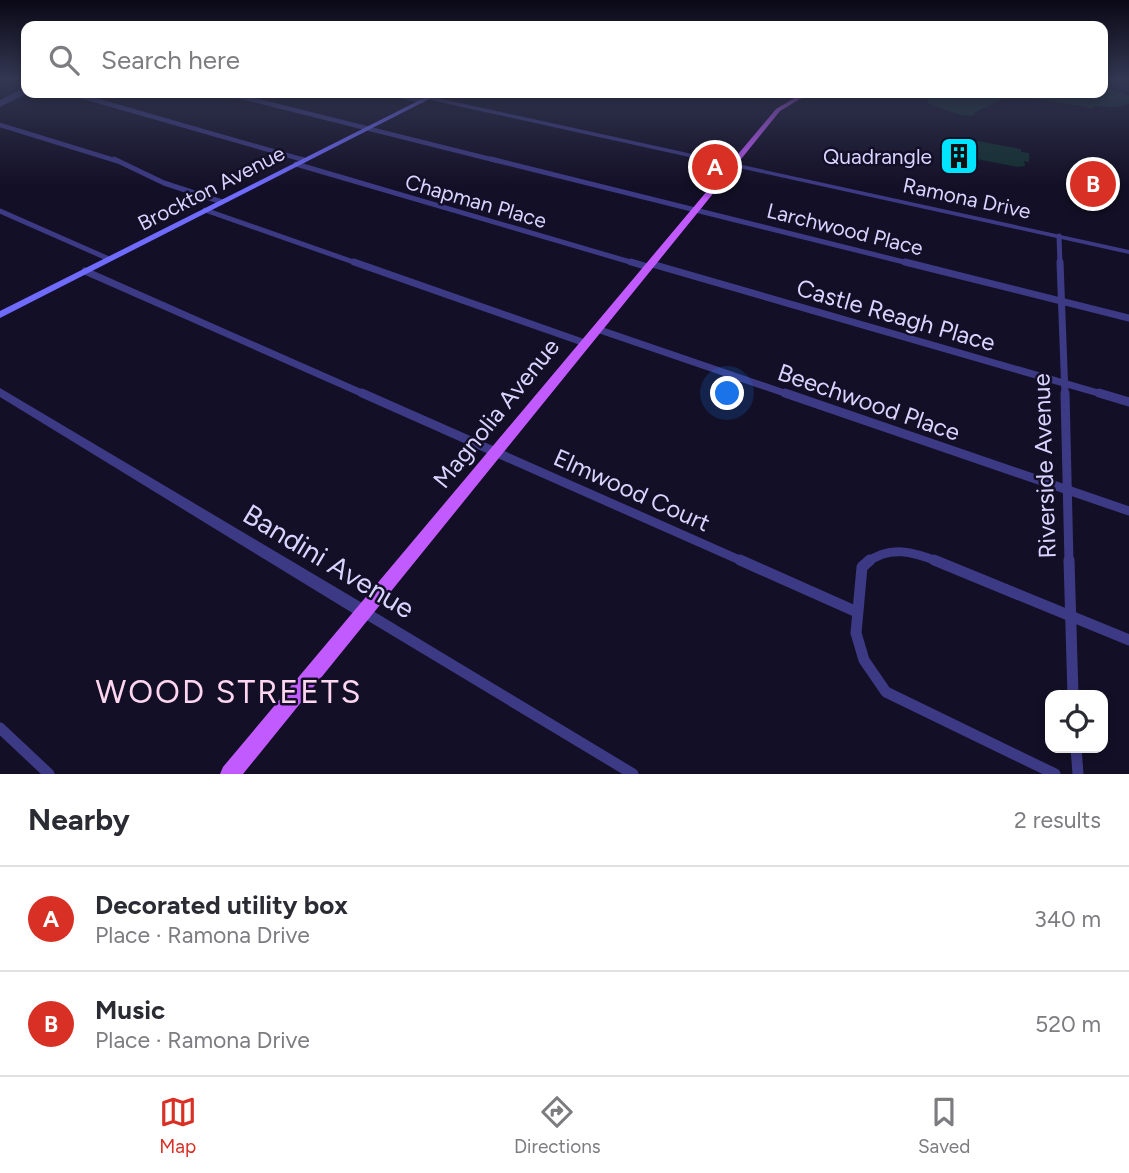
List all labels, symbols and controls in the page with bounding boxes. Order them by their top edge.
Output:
search box [21,21,1108,98]
icon: search [45,41,83,79]
text: Search here [101,44,240,76]
building icon: Quadrangle [938,135,980,177]
street label: Brockton Avenue [133,140,289,236]
pin: A [692,141,738,193]
place label: Quadrangle [823,144,932,169]
pin: B [1070,158,1116,210]
street label: Chapman Place [402,169,550,233]
street label: Ramona Drive [901,172,1033,224]
street label: Larchwood Place [764,198,926,260]
street label: Castle Reagh Place [793,273,999,357]
street label: Magnolia Avenue [427,332,565,494]
street label: Beechwood Place [774,357,964,447]
street label: Riverside Avenue [1026,373,1062,559]
your location [710,376,744,410]
street label: Elmwood Court [549,443,715,537]
street label: Bandini Avenue [237,497,421,625]
district label: WOOD STREETS [96,673,362,711]
map controls [1045,690,1108,753]
button: locate [1045,690,1108,753]
text: Nearby [28,801,130,838]
text: 2 results [1014,806,1101,834]
text: Decorated utility box [95,889,348,921]
text: A [43,905,59,933]
text: 340 m [1034,905,1101,933]
text: Place · Ramona Drive [95,921,310,949]
text: Music [95,994,165,1026]
text: B [44,1010,58,1038]
text: 520 m [1035,1010,1101,1038]
text: Place · Ramona Drive [95,1026,310,1054]
tab: Map [159,1093,197,1158]
tab: Directions [514,1093,601,1158]
tab: Saved [918,1093,970,1158]

